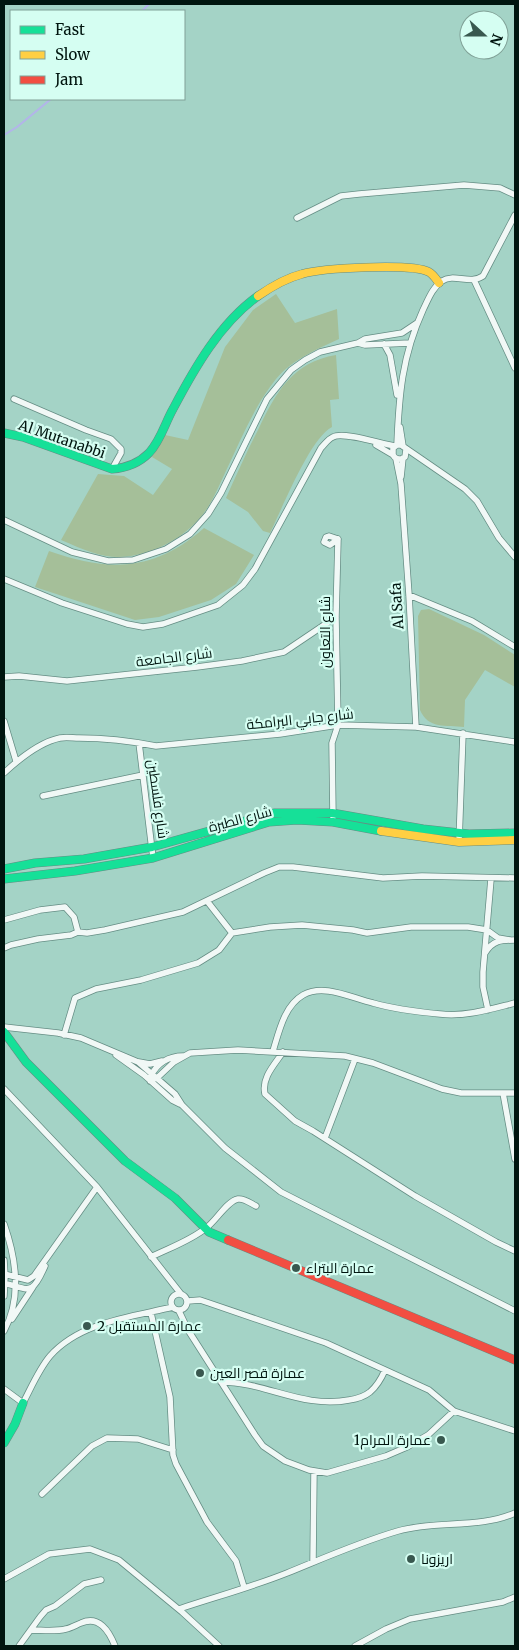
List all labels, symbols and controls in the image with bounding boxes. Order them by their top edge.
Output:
legend [10,10,185,100]
north arrow [459,10,509,60]
text: Fast [55,20,85,39]
text: N [486,31,507,48]
text: Slow [55,45,90,64]
text: Jam [54,70,83,89]
street label: Al Mutanabbi [15,415,108,462]
street label: Al Safa [386,582,408,631]
street label: شارع التعاون [316,596,334,668]
street label: شارع الجامعة [135,643,213,671]
street label: شارع جابي البرامكة [245,704,355,737]
street label: شارع فلسطين [144,758,172,840]
street label: شارع الطيرة [206,802,274,836]
place label: عمارة البتراء [306,1259,374,1277]
marker: عمارة البتراء [290,1262,302,1274]
place label: عمارة المستقبل 2 [97,1317,202,1335]
marker: عمارة المستقبل 2 [81,1320,93,1332]
place label: عمارة قصر العين [210,1364,305,1382]
marker: عمارة قصر العين [194,1367,206,1379]
place label: عمارة المرام1 [354,1431,431,1450]
marker: عمارة المرام1 [435,1434,447,1446]
place label: اريزونا [421,1550,453,1568]
marker: اريزونا [405,1553,417,1565]

